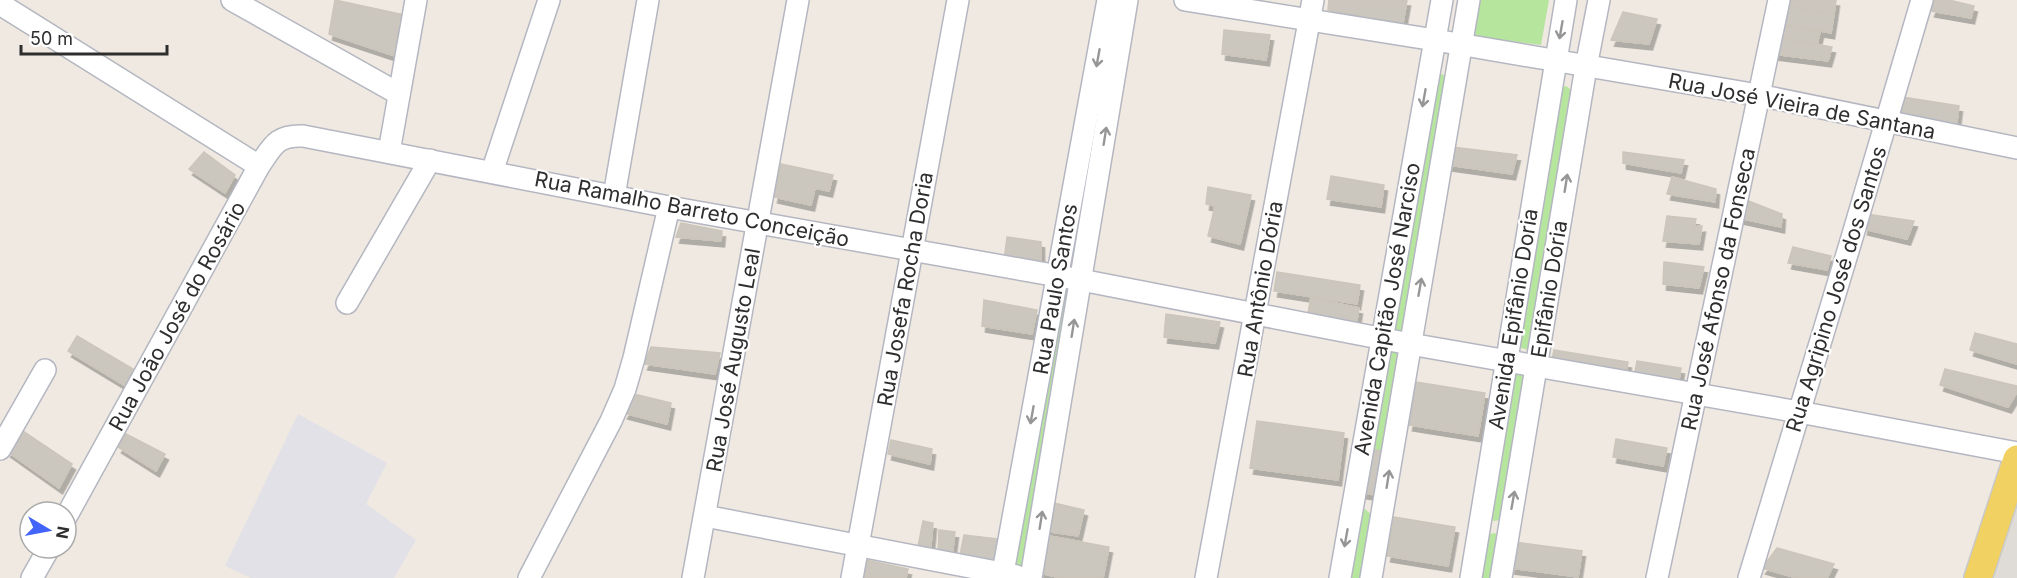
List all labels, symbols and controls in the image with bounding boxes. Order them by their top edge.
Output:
scale bar [21,18,166,56]
one-way arrow [1555,20,1566,40]
text: 50 m [30,28,73,49]
one-way arrow [1092,47,1103,67]
street label: Rua José Vieira de Santana [1666,68,1938,144]
one-way arrow [1418,87,1429,107]
one-way arrow [1100,126,1111,146]
street label: Rua Agripino José dos Santos [1781,143,1891,435]
street label: Rua José Afonso da Fonseca [1676,145,1760,433]
street label: Avenida Capitão José Narciso [1349,161,1425,457]
street label: Rua Ramalho Barreto Conceição [533,166,851,252]
street label: Rua Josefa Rocha Doria [872,170,938,408]
one-way arrow [1561,174,1572,193]
street label: Rua João José do Rosário [103,197,251,435]
street label: Rua Antônio Dória [1232,199,1288,379]
street label: Rua Paulo Santos [1028,202,1082,376]
street label: Avenida Epifânio Doria [1483,207,1543,431]
street label: Epifânio Dória [1526,219,1572,359]
street label: Rua José Augusto Leal [701,246,765,474]
one-way arrow [1415,277,1426,297]
one-way arrow [1068,319,1079,338]
one-way arrow [1026,404,1037,424]
one-way arrow [1383,470,1394,489]
one-way arrow [1508,490,1519,510]
north arrow [18,500,78,560]
one-way arrow [1036,511,1047,531]
text: N [52,525,74,540]
one-way arrow [1341,527,1352,547]

